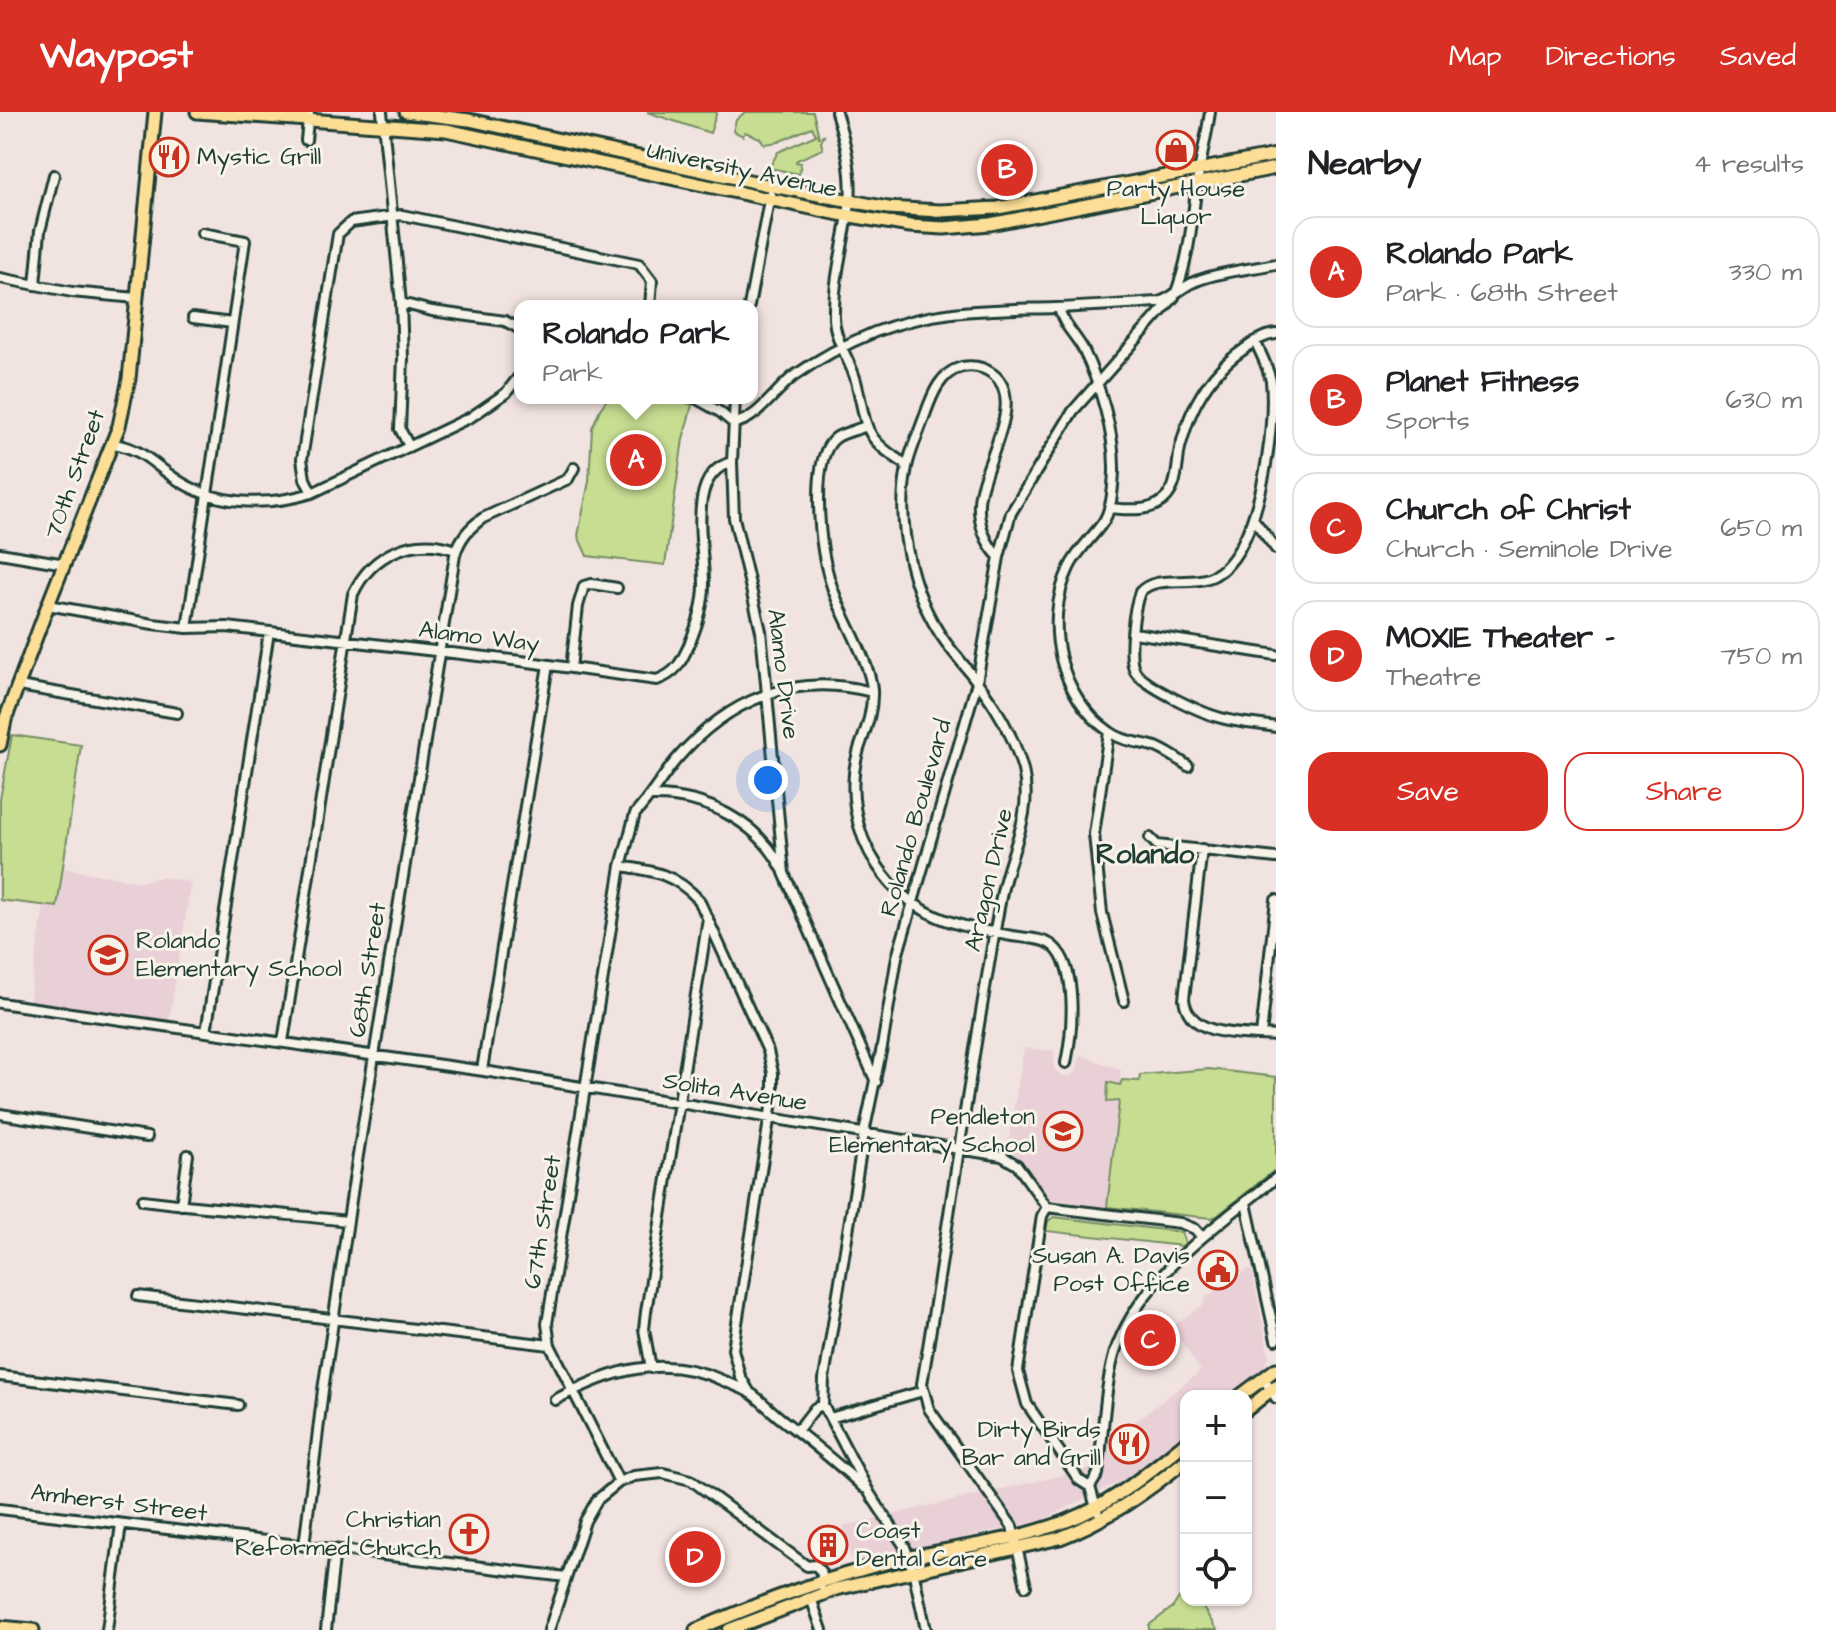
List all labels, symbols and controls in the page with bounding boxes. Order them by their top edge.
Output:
text: Waypost [40,30,193,82]
text: Map [1449,37,1502,76]
text: Directions [1546,37,1676,76]
text: Saved [1720,37,1796,76]
shop icon: Party House Liquor [1155,129,1197,171]
street label: University Avenue [643,133,840,208]
restaurant icon: Mystic Grill [148,136,190,178]
place label: Mystic Grill [197,140,321,175]
pin: B [981,140,1033,200]
text: Nearby [1308,140,1422,188]
text: 4 results [1694,146,1804,182]
place label: Party House Liquor [1107,172,1245,234]
text: Rolando Park [1386,233,1573,275]
text: A [1328,254,1344,290]
text: 330 m [1728,254,1802,290]
text: Park · 68th Street [1386,275,1618,311]
popup [514,300,758,404]
text: Rolando Park [543,313,729,355]
text: Park [543,355,603,391]
text: Planet Fitness [1386,361,1579,403]
text: B [1327,382,1345,418]
text: 630 m [1725,382,1802,418]
text: Sports [1386,403,1470,439]
street label: 70th Street [36,404,114,543]
pin: A [610,430,662,490]
text: Church of Christ [1386,489,1631,531]
text: C [1327,510,1345,546]
text: 650 m [1720,510,1802,546]
text: Church · Seminole Drive [1386,531,1672,567]
street label: Alamo Drive [758,607,808,741]
street label: Alamo Way [417,613,541,662]
text: MOXIE Theater - [1386,617,1615,659]
text: D [1328,638,1344,674]
text: 750 m [1721,638,1802,674]
text: Theatre [1386,659,1481,695]
street label: Rolando Boulevard [872,715,960,921]
button: Save [1308,752,1548,831]
button: Share [1564,752,1804,831]
your location [748,760,788,800]
street label: Aragon Drive [956,805,1023,955]
district label: Rolando [1096,835,1194,874]
street label: 68th Street [341,900,395,1040]
place label: Rolando Elementary School [136,924,342,987]
school or university icon: Rolando Elementary School [87,934,129,976]
street label: Solita Avenue [660,1064,810,1120]
place label: Pendleton Elementary School [829,1100,1035,1163]
school or university icon: Pendleton Elementary School [1042,1110,1084,1152]
street label: 67th Street [516,1152,570,1291]
place label: Susan A. Davis Post Office [1032,1239,1190,1301]
public building icon: Susan A. Davis Post Office [1197,1249,1239,1291]
pin: C [1124,1310,1176,1370]
map controls [1180,1390,1252,1606]
button: + [1180,1390,1252,1462]
place label: Dirty Birds Bar and Grill [962,1413,1101,1475]
restaurant icon: Dirty Birds Bar and Grill [1108,1423,1150,1465]
button: − [1180,1462,1252,1534]
street label: Amherst Street [29,1475,209,1531]
place label: Christian Reformed Church [235,1503,441,1565]
church icon: Christian Reformed Church [448,1513,490,1555]
place label: Coast Dental Care [856,1514,987,1576]
building icon: Coast Dental Care [807,1524,849,1566]
pin: D [669,1527,721,1587]
button: locate [1180,1534,1252,1606]

